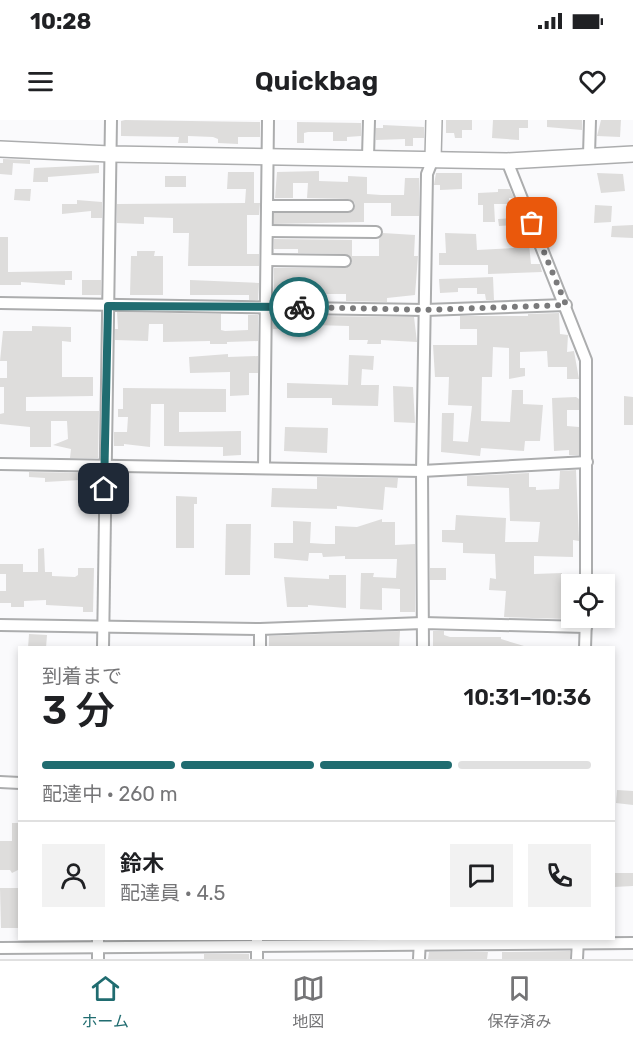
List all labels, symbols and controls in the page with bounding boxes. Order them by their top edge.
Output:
text: 10:28 [30,8,92,35]
icon: menu [24,65,57,98]
text: Quickbag [255,65,378,97]
icon: heart [576,65,609,98]
pin [506,197,557,248]
icon: bag [515,206,548,239]
courier [269,277,329,337]
icon: bike [283,291,316,324]
pin [78,463,129,514]
icon: home [87,472,120,505]
map controls [561,574,615,628]
button: locate [561,574,615,628]
text: 到着まで [42,664,122,688]
text: 10:31–10:36 [464,684,591,711]
text: 3 分 [42,688,115,734]
text: 配達中 · 260 m [42,782,178,806]
button: person [42,844,105,907]
button: chat [450,844,513,907]
button: phone [528,844,591,907]
text: 鈴木 [120,850,164,877]
text: 配達員 · 4.5 [120,881,225,905]
tab: ホーム [81,972,129,1032]
tab: 地図 [292,972,325,1032]
tab: 保存済み [488,972,552,1032]

